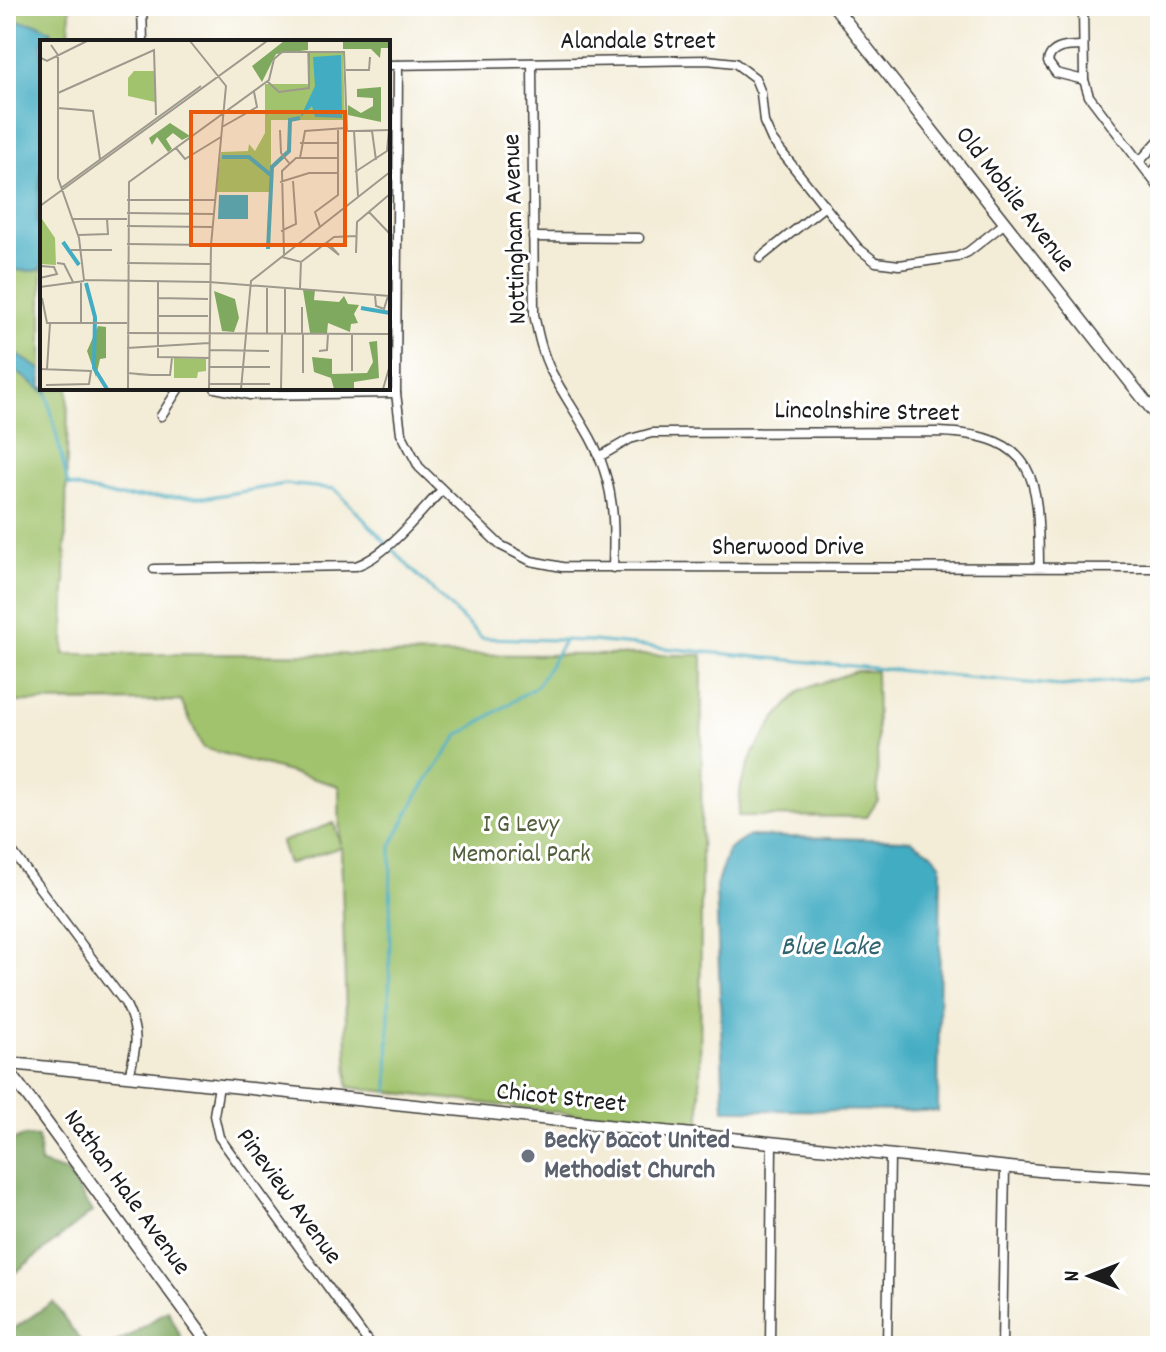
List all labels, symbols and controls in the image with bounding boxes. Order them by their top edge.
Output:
street label: Alandale Street [560,24,716,61]
inset map [40,40,390,390]
street label: Old Mobile Avenue [945,119,1083,281]
street label: Nottingham Avenue [494,133,538,325]
street label: Lincolnshire Street [774,393,960,433]
street label: Sherwood Drive [712,530,864,567]
park label: I G Levy Memorial Park [451,807,591,874]
water label: Blue Lake [780,929,881,969]
street label: Chicot Street [494,1074,628,1124]
street label: Nathan Hale Avenue [53,1102,199,1284]
street label: Pineview Avenue [226,1121,350,1273]
place label: Becky Bacot United Methodist Church [544,1123,730,1190]
marker: Becky Bacot United Methodist Church [519,1147,537,1165]
north arrow [1050,1236,1130,1316]
text: N [1058,1270,1089,1281]

